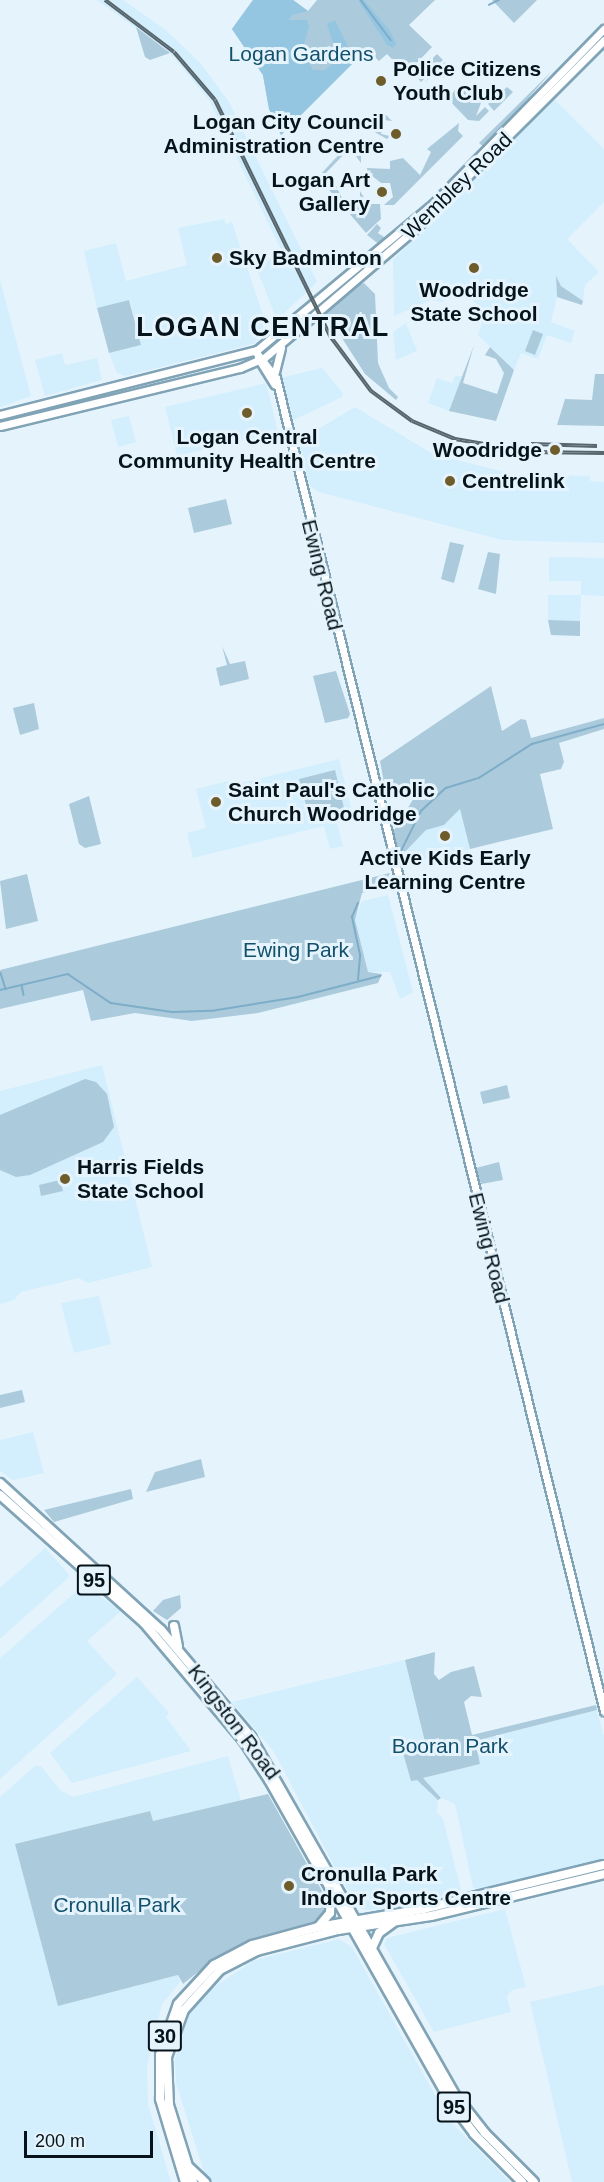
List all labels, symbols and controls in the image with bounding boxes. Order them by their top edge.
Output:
park label: Logan Gardens [229,41,373,67]
place label: Police Citizens Youth Club [393,56,541,106]
marker: Police Citizens Youth Club [374,74,388,88]
place label: Logan City Council Administration Centre [163,109,384,159]
marker: Logan City Council Administration Centre [389,127,403,141]
street label: Wembley Road [397,127,517,245]
place label: Logan Art Gallery [271,167,370,217]
marker: Logan Art Gallery [375,185,389,199]
place label: Sky Badminton [229,245,382,271]
marker: Sky Badminton [210,251,224,265]
marker: Woodridge State School [467,261,481,275]
place label: Woodridge State School [410,277,538,327]
district label: LOGAN CENTRAL [136,312,390,344]
marker: Logan Central Community Health Centre [238,404,256,422]
place label: Logan Central Community Health Centre [118,424,376,474]
place label: Woodridge [433,437,542,463]
marker: Woodridge [546,441,564,459]
place label: Centrelink [462,468,565,494]
marker: Centrelink [443,474,457,488]
street label: Ewing Road [296,517,348,633]
place label: Saint Paul's Catholic Church Woodridge [228,777,435,827]
marker: Saint Paul's Catholic Church Woodridge [209,795,223,809]
marker: Active Kids Early Learning Centre [438,829,452,843]
place label: Active Kids Early Learning Centre [359,845,531,895]
park label: Ewing Park [243,937,349,963]
place label: Harris Fields State School [77,1154,204,1204]
marker: Harris Fields State School [58,1172,72,1186]
street label: Ewing Road [463,1190,515,1306]
road number: 95 [76,1563,112,1597]
street label: Kingston Road [182,1659,286,1785]
park label: Booran Park [392,1733,508,1759]
place label: Cronulla Park Indoor Sports Centre [301,1861,511,1911]
marker: Cronulla Park Indoor Sports Centre [282,1879,296,1893]
park label: Cronulla Park [53,1892,181,1918]
road number: 30 [147,2019,183,2053]
road number: 95 [436,2090,472,2124]
scale bar [27,2119,156,2157]
text: 200 m [35,2131,85,2151]

